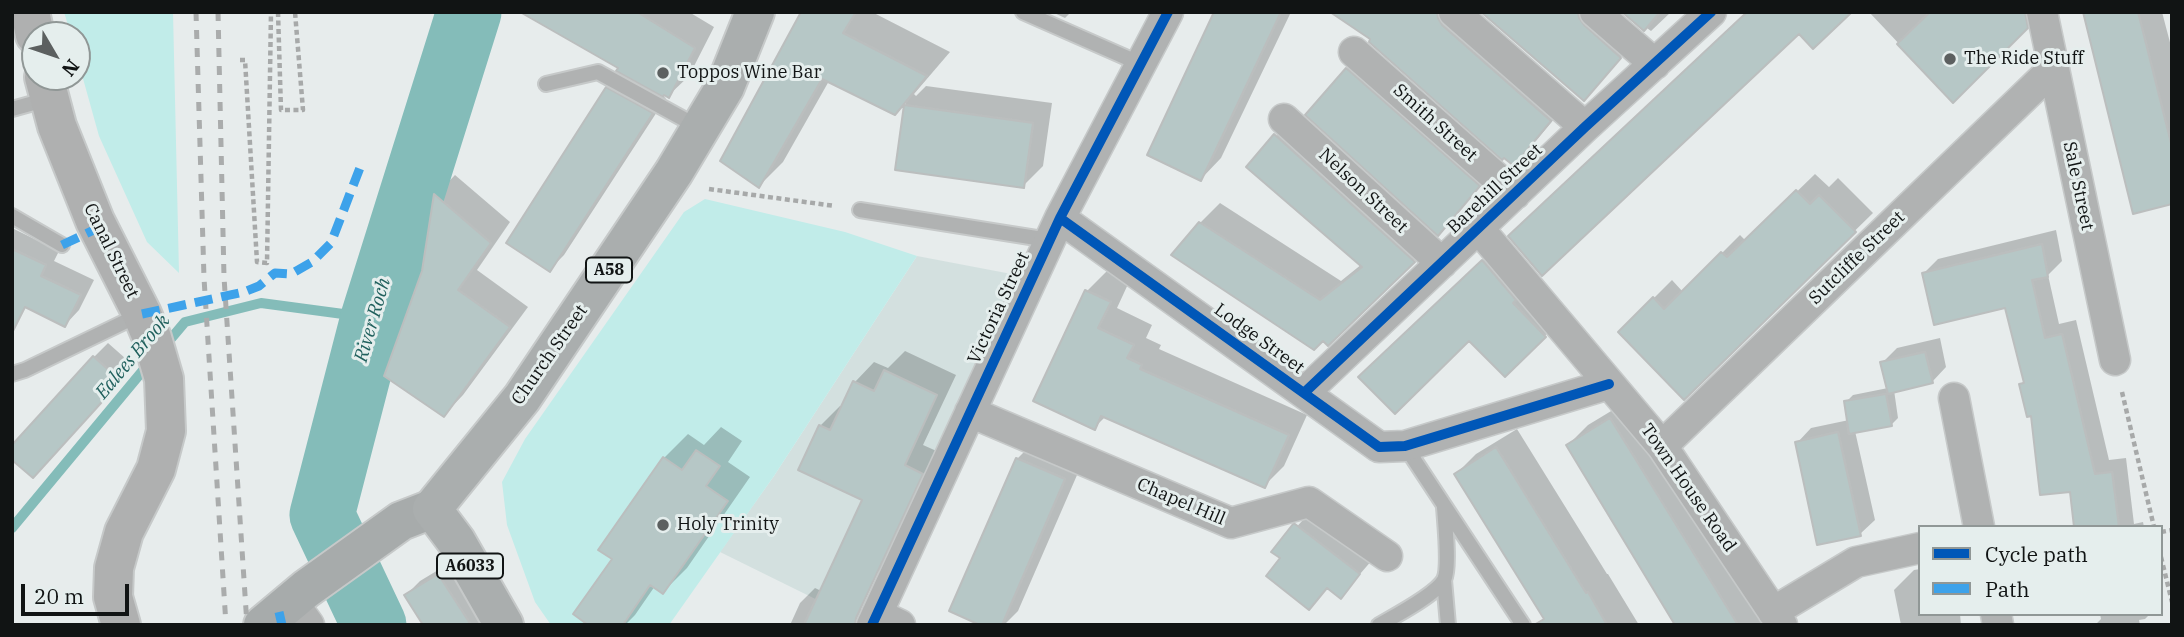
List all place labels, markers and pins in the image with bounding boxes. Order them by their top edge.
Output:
place label: The Ride Stuff [1964,48,2084,70]
marker: The Ride Stuff [1942,51,1958,67]
place label: Toppos Wine Bar [677,62,821,84]
marker: Toppos Wine Bar [655,65,671,81]
place label: Holy Trinity [677,514,779,536]
marker: Holy Trinity [655,517,671,533]

